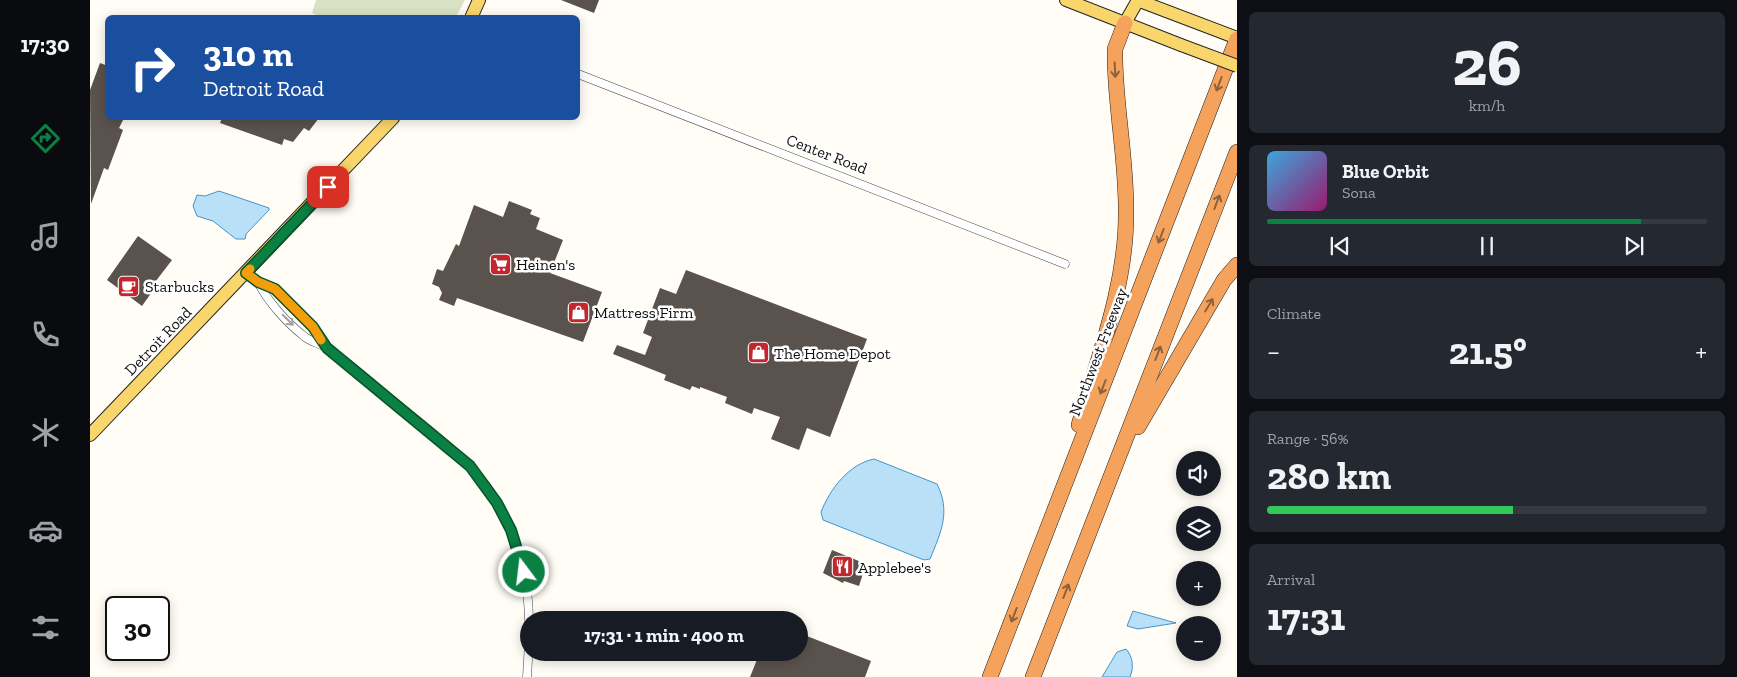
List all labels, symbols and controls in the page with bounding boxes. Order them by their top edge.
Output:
text: 26 [1452,24,1522,102]
text: 17:30 [20,31,70,58]
text: 310 m [203,33,293,75]
icon: right [120,35,185,100]
one-way arrow [1111,61,1120,77]
text: Detroit Road [203,75,324,102]
one-way arrow [1214,76,1224,91]
text: km/h [1469,96,1505,115]
icon: directions [28,121,63,156]
street label: Center Road [784,130,870,178]
text: Blue Orbit [1342,160,1429,183]
pin [307,166,349,208]
icon: arrive [314,173,342,201]
text: Sona [1342,183,1376,202]
one-way arrow [1213,194,1222,210]
icon: music [28,219,63,254]
one-way arrow [1156,228,1165,243]
icon: previous [1326,232,1354,260]
icon: pause [1473,232,1501,260]
icon: next [1620,232,1648,260]
supermarket icon: Heinen's [488,252,512,276]
place label: Heinen's [516,255,575,274]
cafe icon: Starbucks [117,274,141,298]
place label: Starbucks [145,277,214,296]
street label: Northwest Freeway [1065,285,1131,419]
one-way arrow [1205,298,1215,312]
shop icon: Mattress Firm [566,300,590,324]
street label: Detroit Road [121,303,196,379]
place label: Mattress Firm [594,303,694,322]
text: Climate [1267,304,1321,323]
one-way arrow [282,314,294,326]
icon: phone [28,317,63,352]
text: 21.5° [1449,328,1527,374]
text: − [1267,335,1280,368]
text: + [1695,335,1707,368]
shop icon: The Home Depot [746,341,770,365]
place label: The Home Depot [774,344,891,363]
one-way arrow [1154,346,1164,361]
one-way arrow [1098,379,1107,395]
icon: climate [28,415,63,450]
text: Range · 56% [1267,429,1349,448]
map controls [1176,451,1221,661]
button: sound [1176,451,1221,496]
text: 280 km [1267,453,1391,499]
button: layers [1176,506,1221,551]
icon: car [28,513,63,548]
position arrow [497,545,549,597]
restaurant icon: Applebee's [830,555,854,579]
place label: Applebee's [858,558,931,577]
button: + [1176,561,1221,606]
text: Arrival [1267,570,1315,589]
one-way arrow [1062,584,1071,599]
text: 17:31 [1267,594,1345,640]
speed limit sign: 30 [105,596,170,661]
one-way arrow [1009,607,1019,622]
icon: filters [28,610,63,645]
button: − [1176,616,1221,661]
text: 17:31 · 1 min · 400 m [584,624,744,647]

